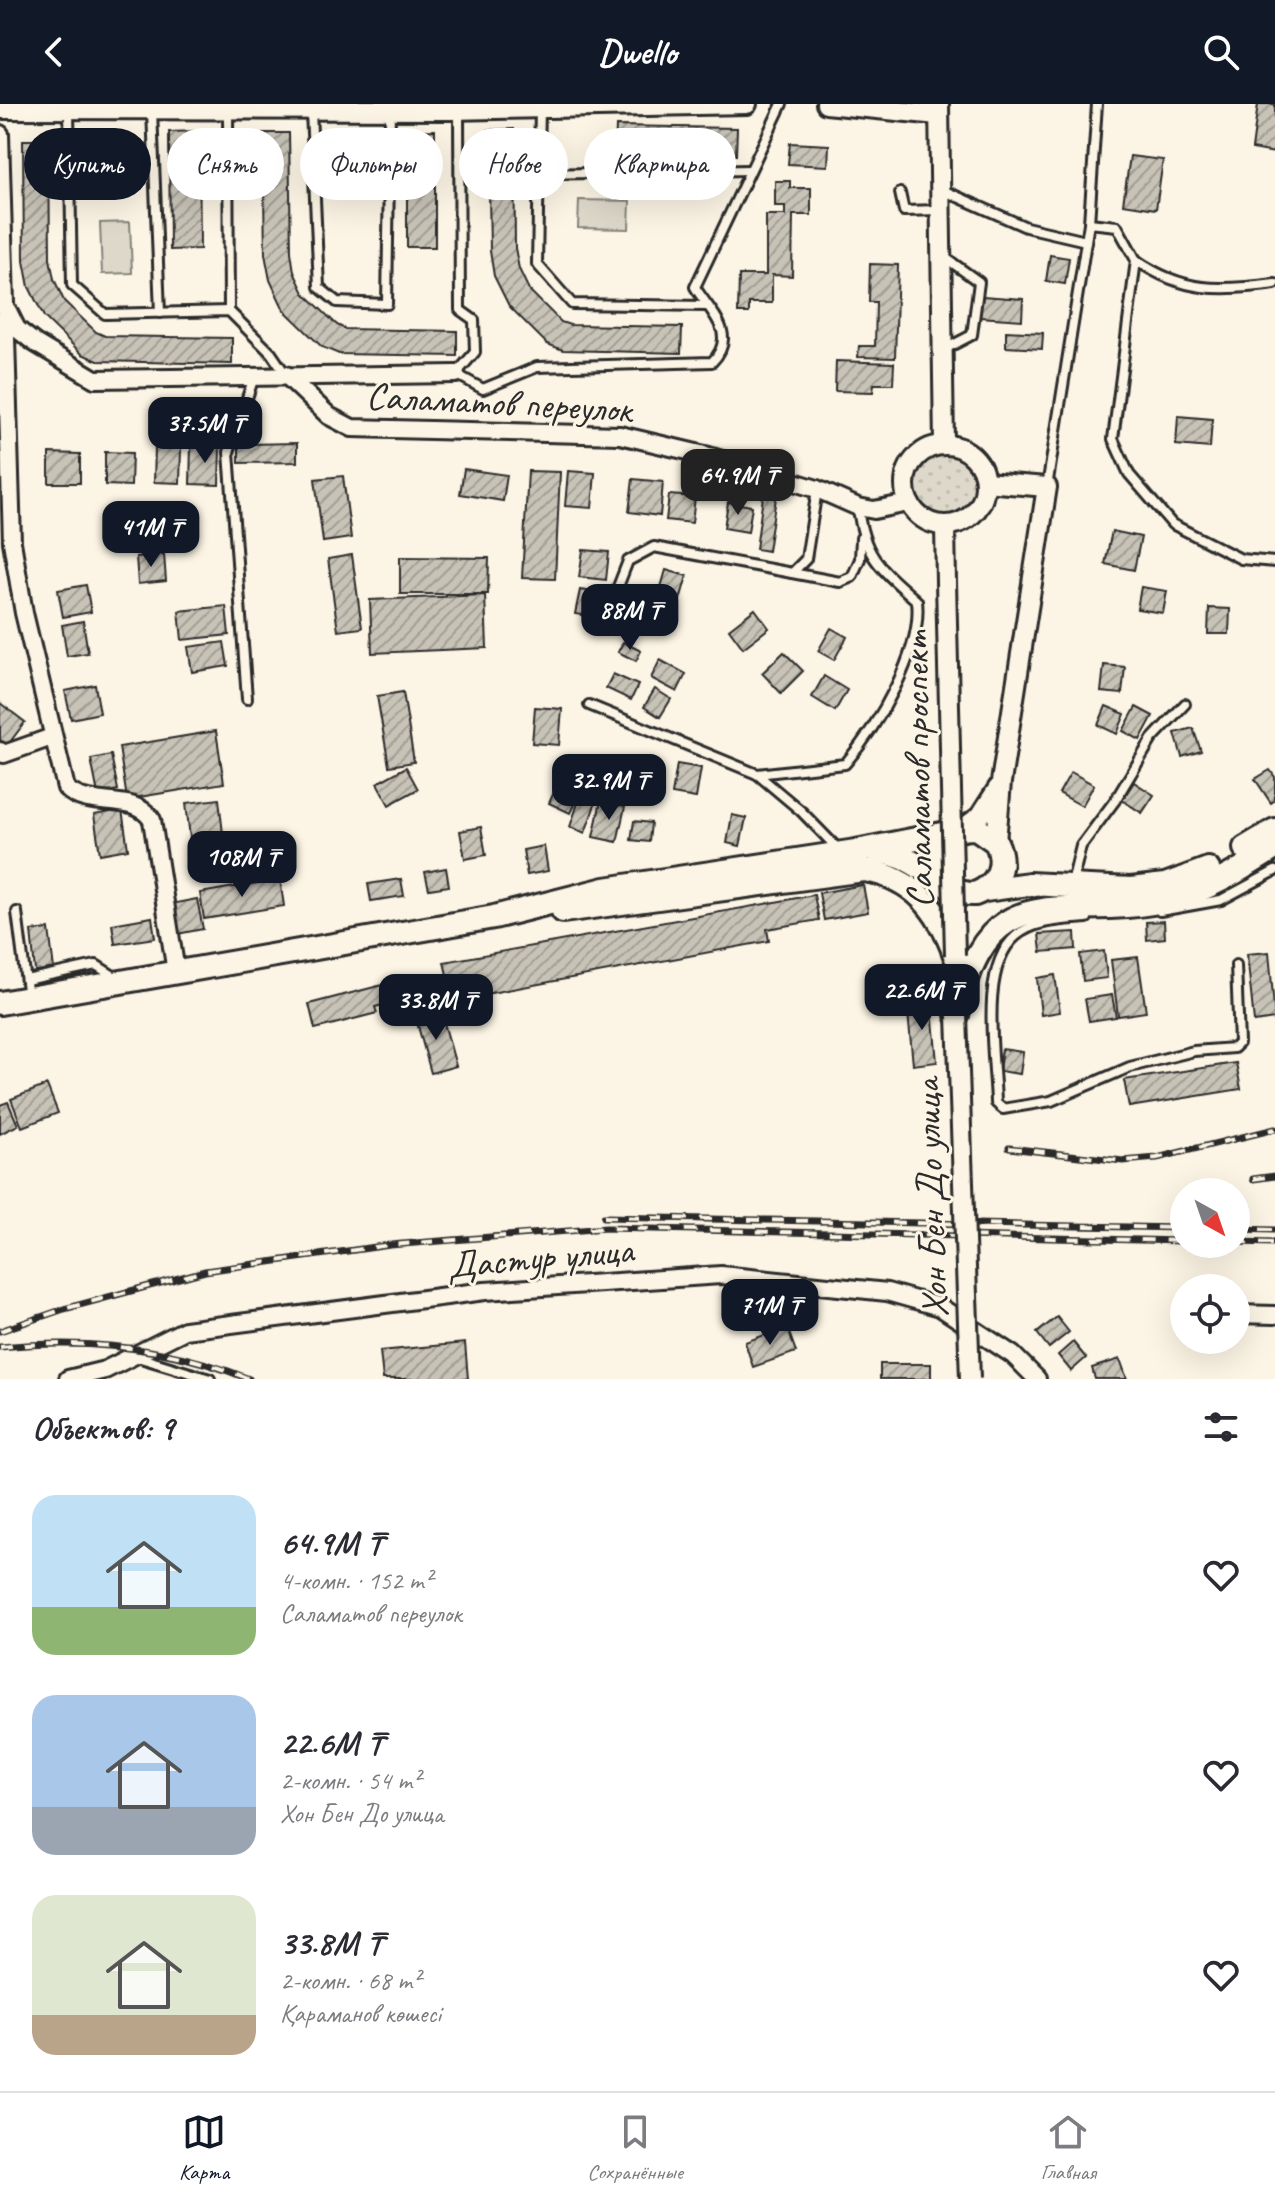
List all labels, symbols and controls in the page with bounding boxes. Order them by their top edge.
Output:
text: Dwello [598,29,677,75]
icon: back [32,30,76,74]
icon: search [1199,30,1243,74]
chip: Купить [24,128,151,200]
chip: Снять [167,128,284,200]
chip: Фильтры [300,128,443,200]
chip: Новое [459,128,568,200]
chip: Квартира [584,128,736,200]
street label: Саламатов переулок [365,372,636,433]
pin: 37.5M ₸ [131,397,279,465]
text: 37.5M ₸ [166,406,244,439]
pin: 64.9M ₸ [664,449,812,517]
text: 64.9M ₸ [699,458,777,491]
pin: 41M ₸ [95,501,207,569]
text: 41M ₸ [120,510,182,543]
pin: 88M ₸ [574,584,686,652]
text: 88M ₸ [599,593,661,626]
street label: Саламатов проспект [892,629,943,908]
pin: 32.9M ₸ [535,754,683,822]
text: 32.9M ₸ [570,763,648,796]
pin: 108M ₸ [177,831,307,899]
text: 108M ₸ [205,840,279,873]
pin: 22.6M ₸ [848,964,996,1032]
text: 22.6M ₸ [883,973,961,1006]
pin: 33.8M ₸ [362,974,510,1042]
text: 33.8M ₸ [397,983,475,1016]
street label: Хон Бен До улица [903,1074,958,1318]
north arrow [1170,1178,1250,1258]
map controls [1170,1178,1250,1354]
street label: Дастур улица [445,1226,638,1289]
button: locate [1170,1274,1250,1354]
pin: 71M ₸ [714,1279,826,1347]
text: 71M ₸ [739,1288,801,1321]
icon: filters [1199,1405,1243,1449]
text: Объектов: 9 [32,1406,174,1449]
text: 64.9M ₸ [280,1521,383,1564]
icon: home [96,1527,192,1623]
icon: heart [1199,1553,1243,1597]
text: 4-комн. · 152 m² [280,1564,432,1597]
text: Саламатов переулок [280,1597,462,1630]
text: 22.6M ₸ [280,1721,383,1764]
icon: home [96,1727,192,1823]
icon: heart [1199,1753,1243,1797]
text: 2-комн. · 54 m² [280,1764,420,1797]
text: Хон Бен До улица [280,1797,443,1830]
text: 33.8M ₸ [280,1921,382,1964]
icon: home [96,1927,192,2023]
icon: heart [1199,1953,1243,1997]
text: 2-комн. · 68 m² [280,1964,420,1997]
text: Қараманов көшесі [280,1997,441,2030]
tab: Карта [179,2110,229,2186]
tab: Сохранённые [587,2110,683,2186]
tab: Главная [1041,2110,1096,2186]

